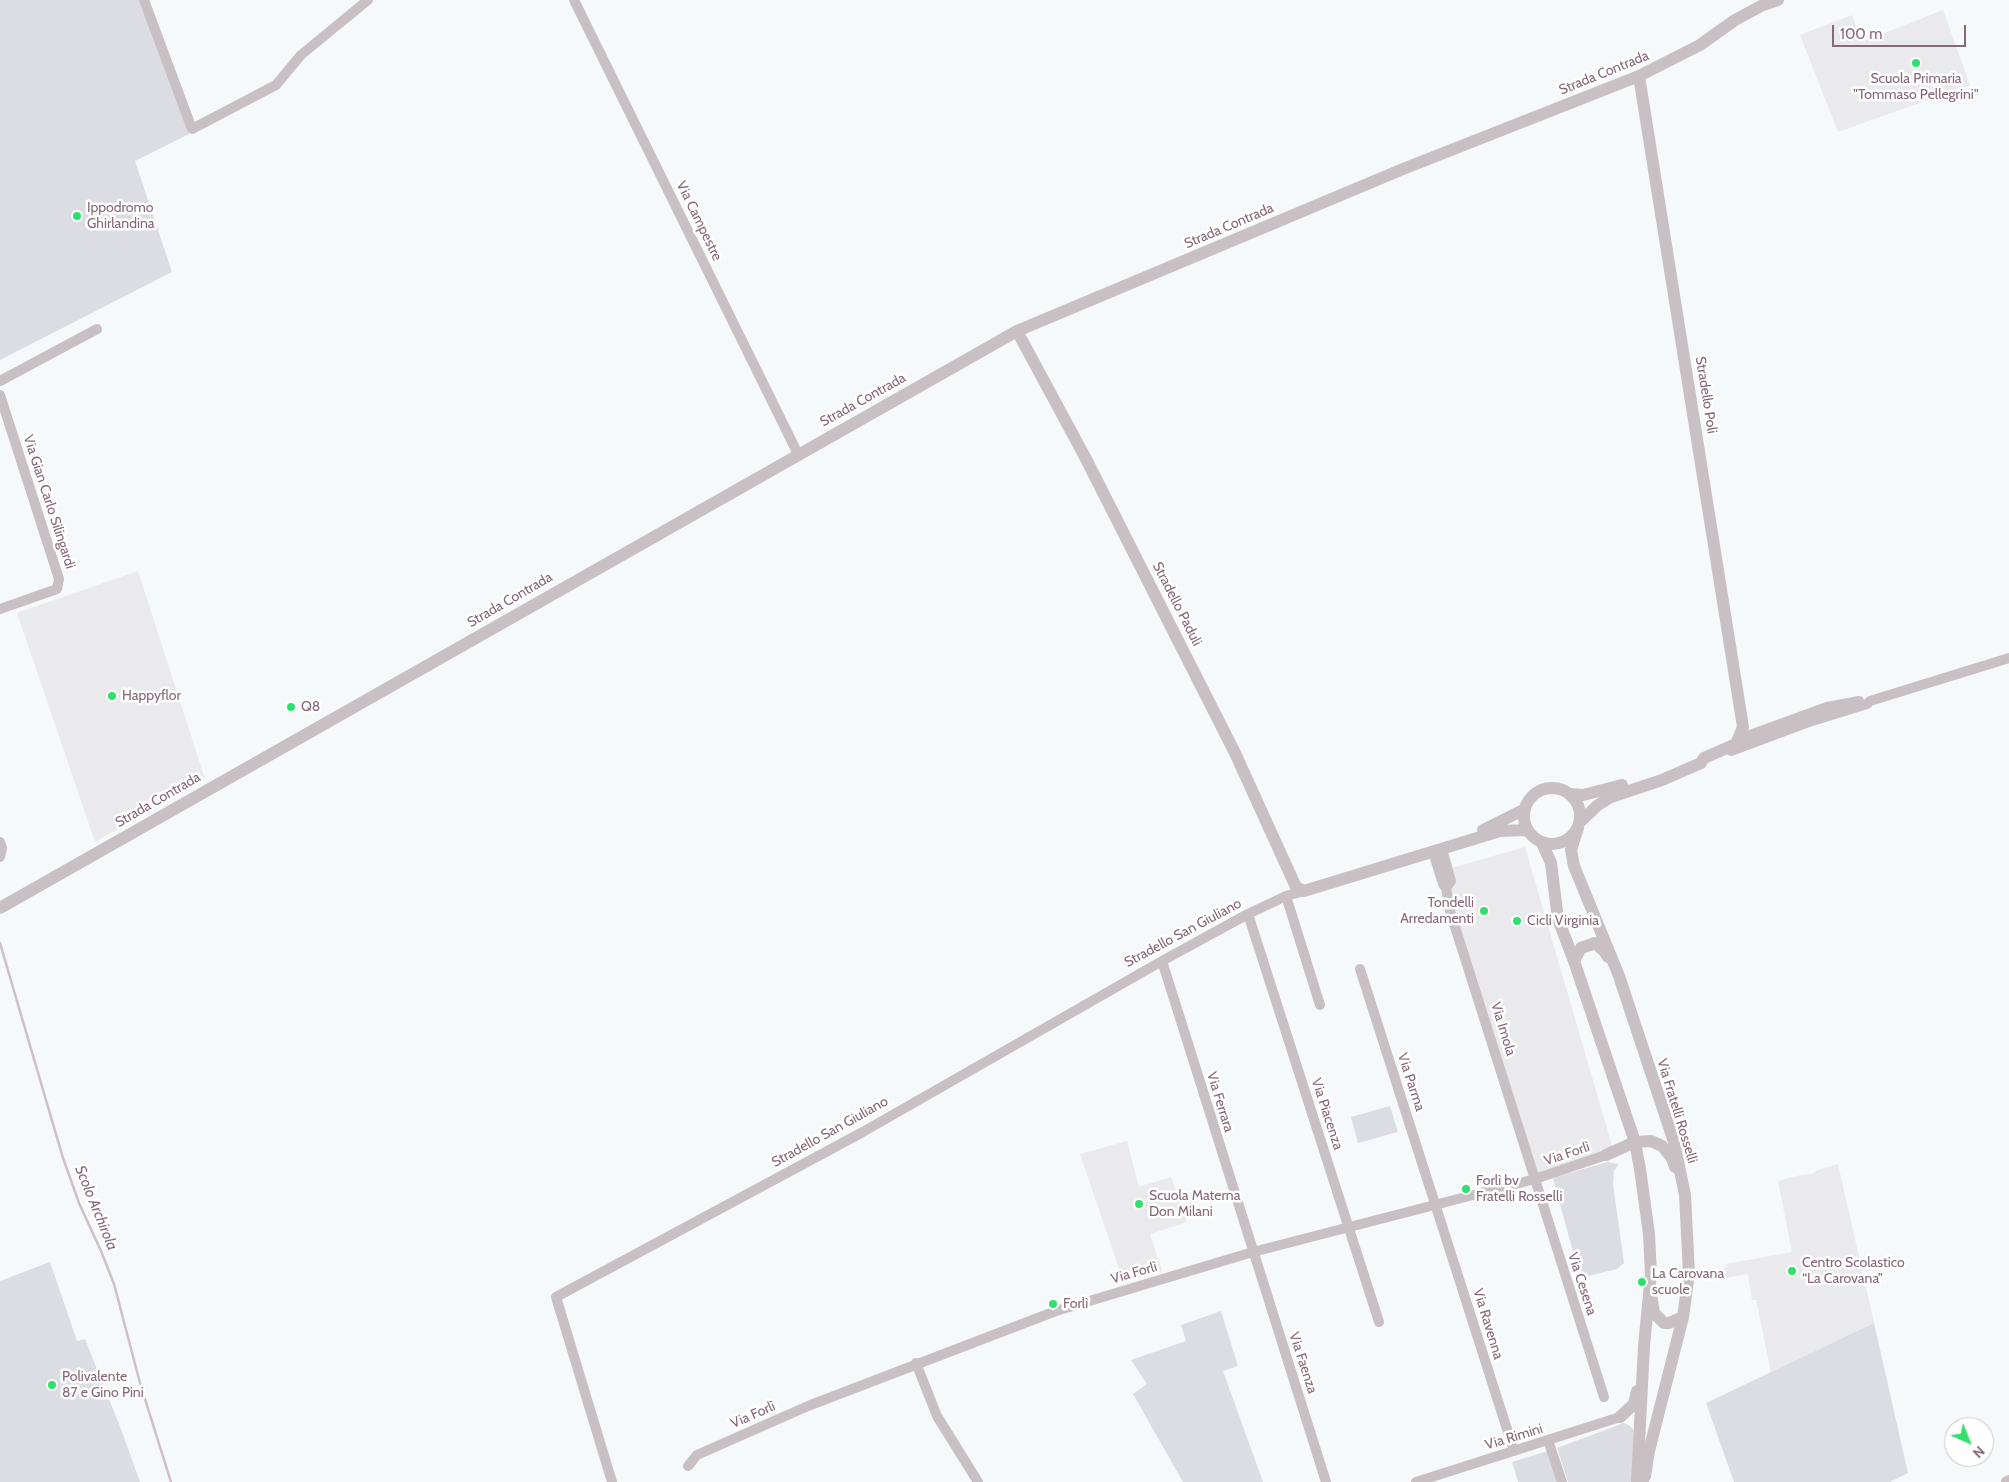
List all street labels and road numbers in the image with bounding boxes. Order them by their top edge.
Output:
street label: Strada Contrada [1557,47,1651,99]
street label: Via Campestre [672,178,726,264]
street label: Strada Contrada [1182,200,1276,252]
street label: Stradello Poli [1692,355,1720,435]
street label: Strada Contrada [817,370,909,430]
street label: Via Gian Carlo Silingardi [19,433,79,571]
street label: Stradello Paduli [1149,559,1205,649]
street label: Strada Contrada [464,569,556,631]
street label: Strada Contrada [112,769,204,831]
street label: Stradello San Giuliano [1122,895,1244,971]
street label: Via Imola [1487,1000,1519,1058]
street label: Via Parma [1394,1051,1428,1113]
street label: Via Fratelli Rosselli [1653,1057,1701,1165]
street label: Via Ferrara [1203,1070,1237,1134]
street label: Via Piacenza [1308,1076,1346,1152]
street label: Stradello San Giuliano [769,1093,891,1171]
street label: Via Forlì [1542,1138,1592,1170]
street label: Via Cesena [1564,1250,1600,1318]
street label: Via Forlì [1109,1258,1159,1288]
street label: Via Ravenna [1469,1287,1507,1361]
street label: Via Faenza [1285,1330,1321,1396]
street label: Via Forlì [728,1398,778,1432]
street label: Via Rimini [1483,1420,1545,1454]

